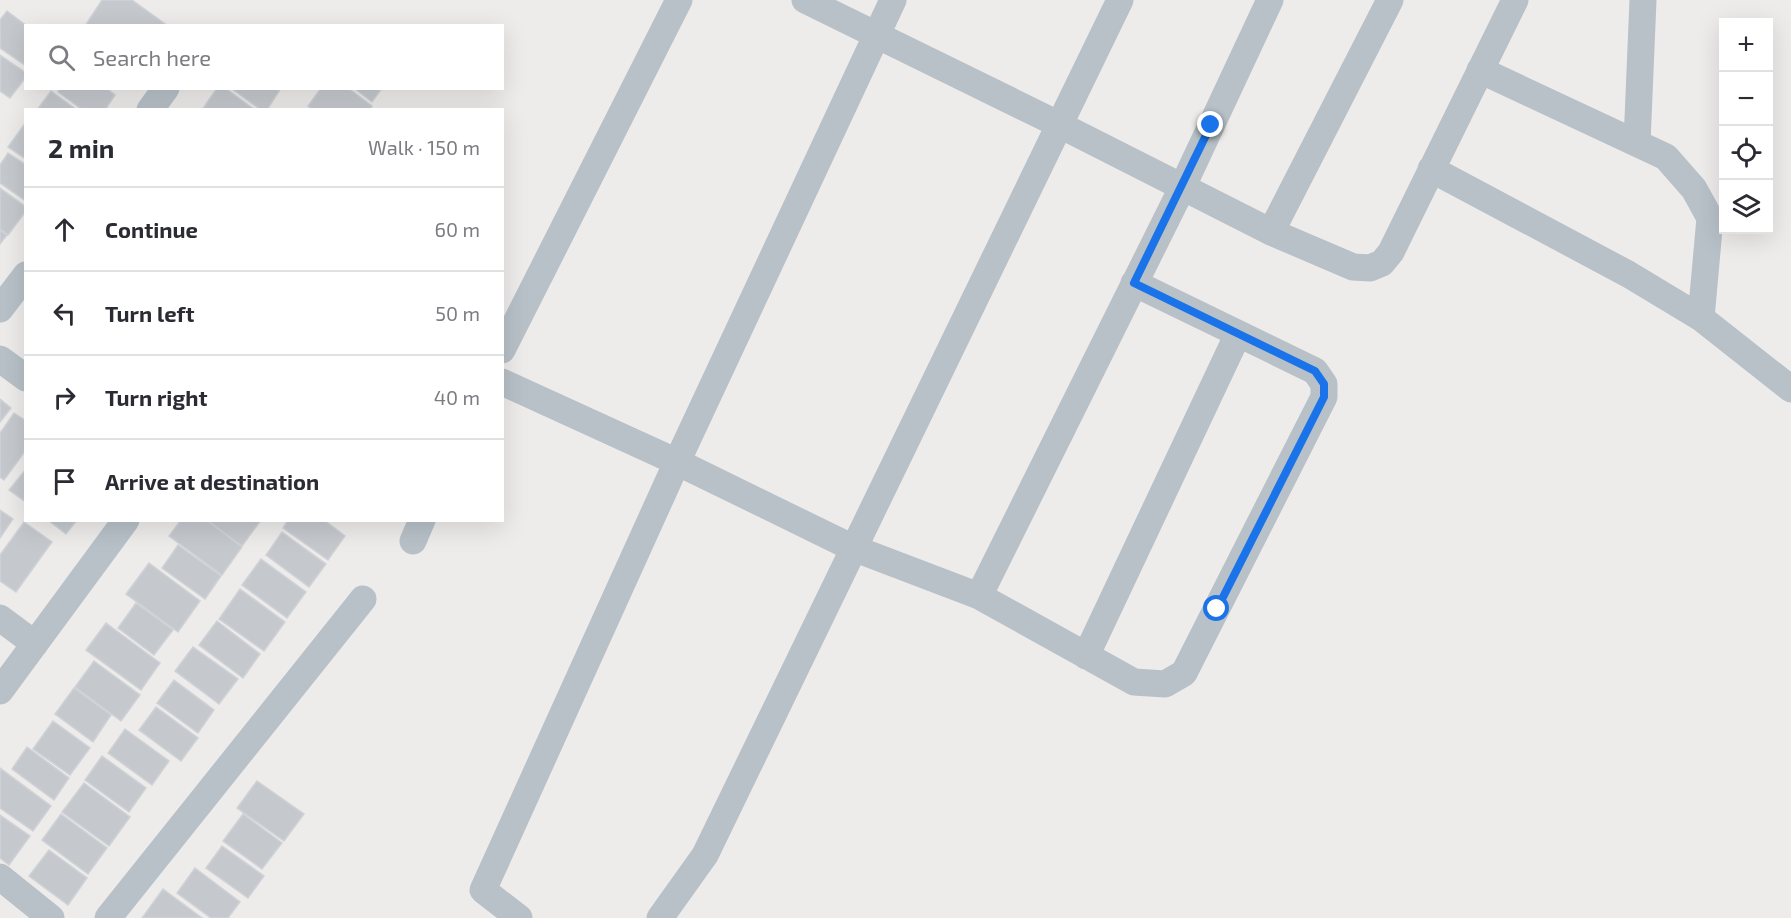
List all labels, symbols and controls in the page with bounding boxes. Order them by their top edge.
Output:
map controls [1719,18,1773,234]
button: + [1719,18,1773,72]
search box [24,24,504,90]
icon: search [45,41,78,74]
text: Search here [93,44,211,70]
button: − [1719,72,1773,126]
route end [1197,111,1223,137]
button: locate [1719,126,1773,180]
text: 2 min [48,132,114,163]
text: Walk · 150 m [368,135,480,159]
button: layers [1719,180,1773,234]
icon: ahead [48,213,81,246]
text: Continue [105,216,198,242]
text: 60 m [435,217,480,241]
icon: left [48,297,81,330]
text: Turn left [105,300,194,326]
text: 50 m [435,301,480,325]
icon: right [48,381,81,414]
text: Turn right [105,384,207,410]
text: 40 m [434,385,480,409]
icon: arrive [48,465,81,498]
text: Arrive at destination [105,468,319,494]
route start [1203,595,1229,621]

